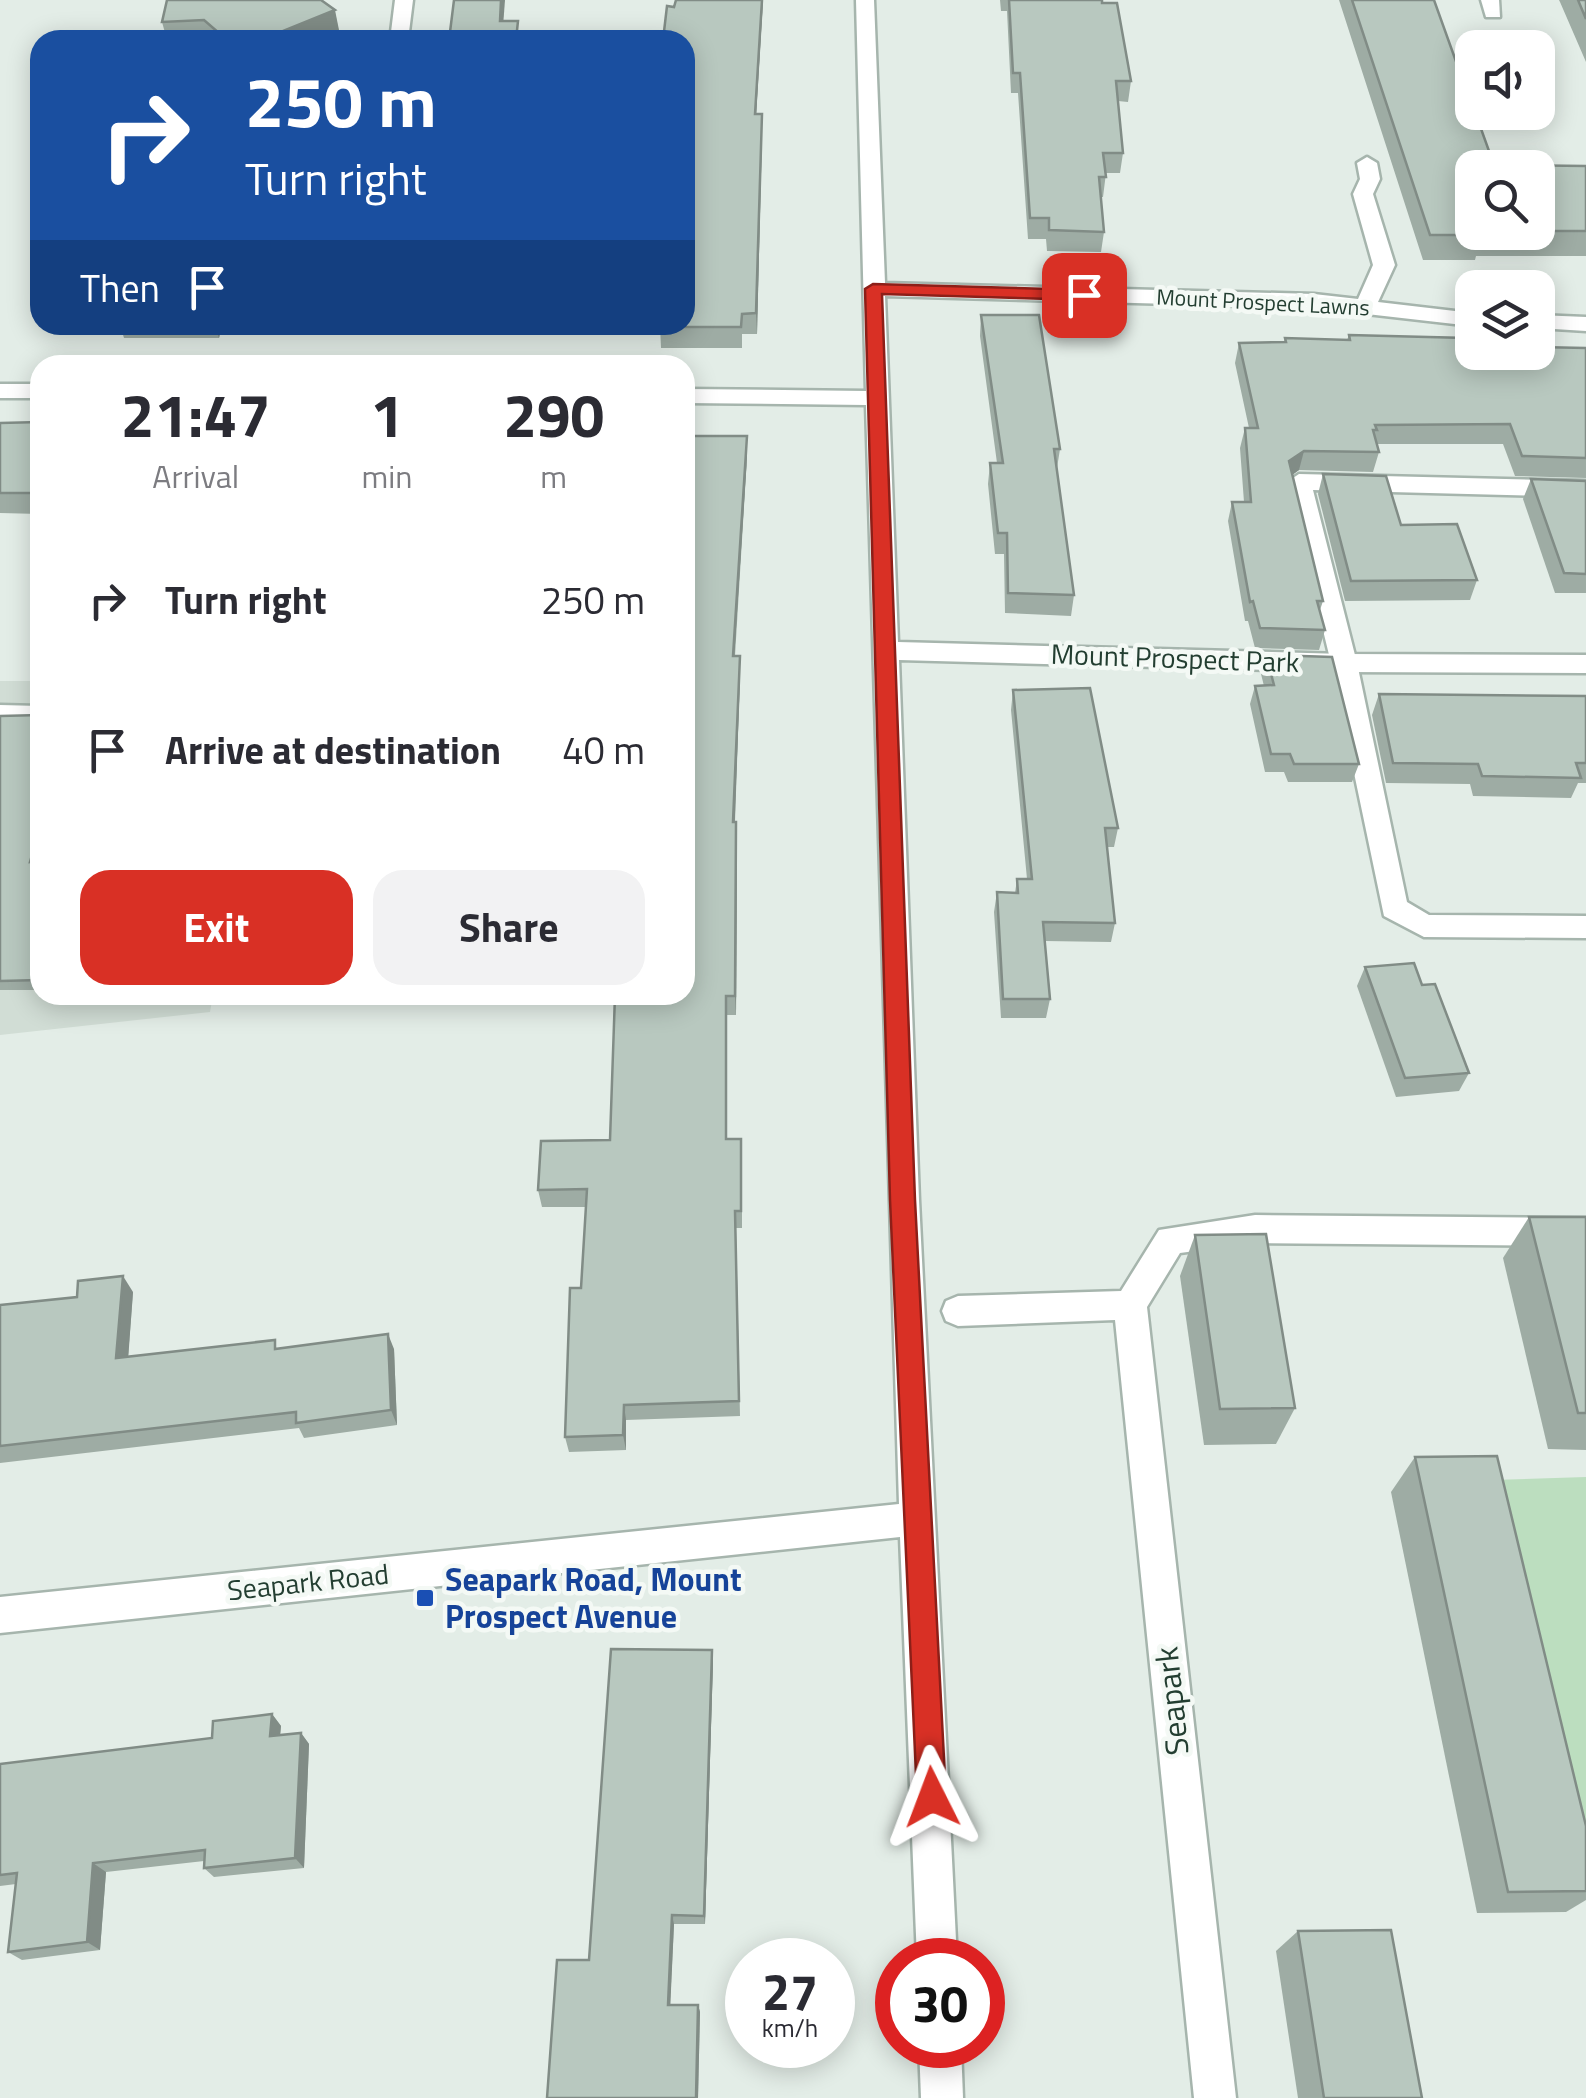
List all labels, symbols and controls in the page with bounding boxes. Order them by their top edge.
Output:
map controls [1455,30,1555,370]
button: sound [1455,30,1555,130]
text: 250 m [245,48,437,154]
icon: right [80,70,210,200]
text: Turn right [245,144,427,212]
button: search [1455,150,1555,250]
pin [1042,253,1127,338]
text: Then [80,259,160,317]
icon: arrive [180,260,235,315]
icon: arrive [1057,268,1112,323]
button: layers [1455,270,1555,370]
street label: Mount Prospect Lawns [1156,279,1370,325]
text: 21:47 [121,369,271,460]
text: 1 [370,369,404,460]
text: 290 [503,369,604,460]
text: Arrival [152,452,239,500]
text: min [361,452,412,500]
text: m [540,452,567,500]
text: Turn right [165,571,327,629]
text: 250 m [541,571,645,629]
icon: right [80,573,135,628]
street label: Mount Prospect Park [1050,632,1300,683]
text: Arrive at destination [165,721,501,779]
text: 40 m [562,721,645,779]
icon: arrive [80,723,135,778]
button: Exit [80,870,353,985]
button: Share [373,870,645,985]
street label: Seapark Road [225,1552,391,1611]
place label: Seapark Road, Mount Prospect Avenue [445,1555,742,1640]
marker: Seapark Road, Mount Prospect Avenue [414,1587,436,1609]
street label: Seapark [1141,1644,1201,1758]
position arrow [880,1745,984,1849]
speed limit sign: 30 [875,1938,1005,2068]
text: 27 [762,1953,818,2029]
text: km/h [762,2009,818,2047]

